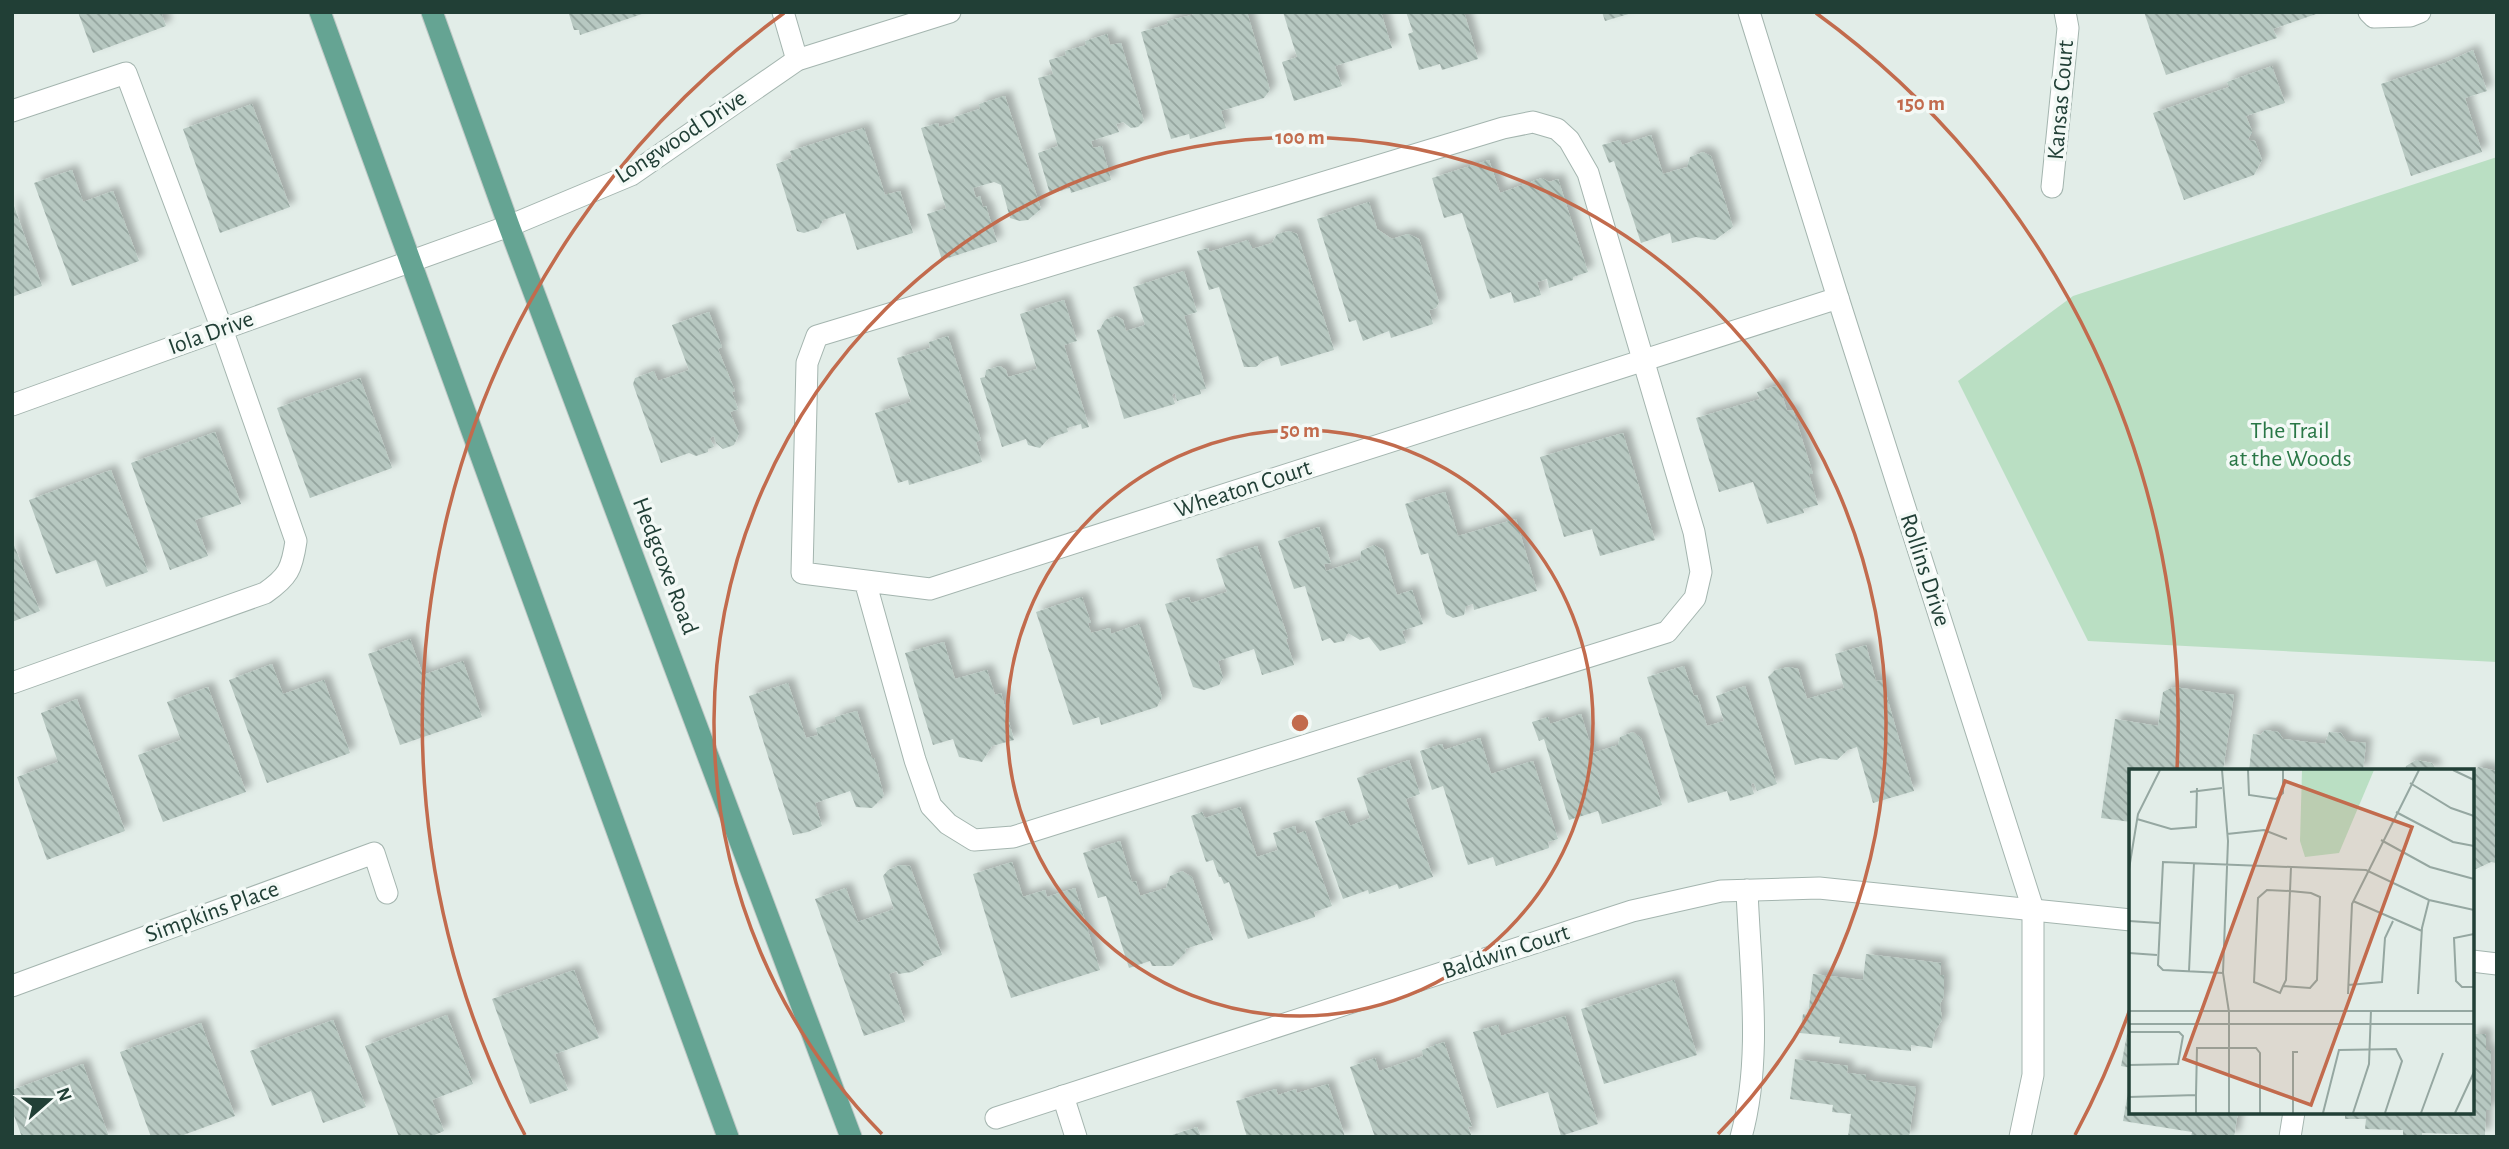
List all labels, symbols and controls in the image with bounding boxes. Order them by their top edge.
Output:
street label: Kansas Court [2044,39,2078,161]
street label: Longwood Drive [611,86,751,188]
text: 150 m [1897,93,1945,114]
text: 100 m [1275,127,1325,148]
street label: Iola Drive [165,307,257,359]
park label: The Trail at the Woods [2228,419,2352,471]
text: 50 m [1280,420,1320,441]
street label: Wheaton Court [1172,456,1315,522]
street label: Hedgcoxe Road [628,494,702,638]
street label: Rollins Drive [1896,511,1954,629]
centre of rings [1288,711,1312,735]
inset map [2129,769,2474,1114]
street label: Simpkins Place [142,877,282,947]
street label: Baldwin Court [1440,920,1573,984]
north arrow [14,1065,84,1135]
text: N [52,1085,75,1104]

